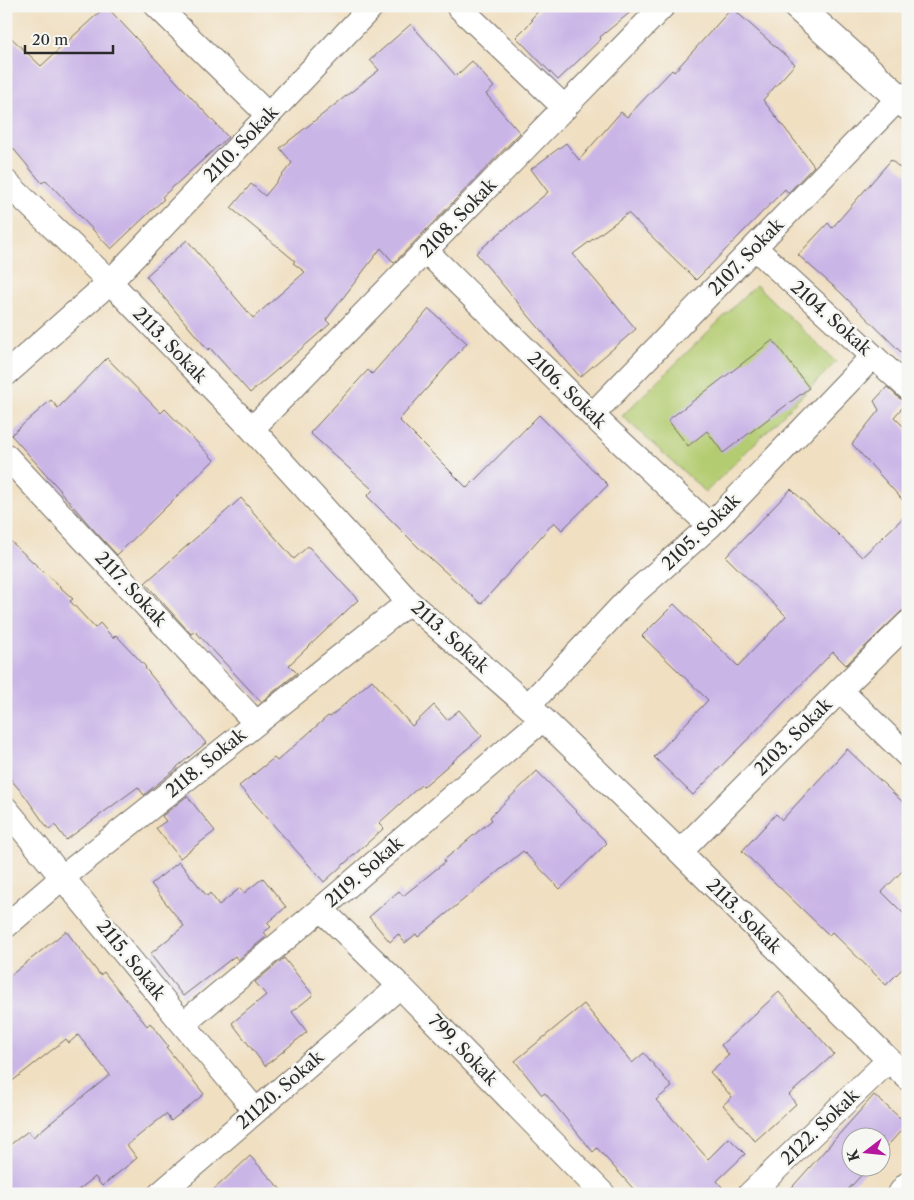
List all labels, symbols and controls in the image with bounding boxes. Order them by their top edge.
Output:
scale bar [25,22,112,54]
text: 20 m [32,30,68,49]
street label: 2110. Sokak [199,100,284,187]
street label: 2108. Sokak [415,173,502,262]
street label: 2107. Sokak [704,213,789,300]
street label: 2104. Sokak [786,276,877,361]
street label: 2113. Sokak [129,303,213,389]
street label: 2106. Sokak [523,347,612,434]
street label: 2105. Sokak [657,488,746,575]
street label: 2117. Sokak [91,547,172,632]
street label: 2113. Sokak [407,596,494,679]
street label: 2103. Sokak [750,693,837,780]
street label: 2118. Sokak [161,723,252,802]
street label: 2119. Sokak [320,831,409,912]
street label: 2113. Sokak [702,874,787,959]
street label: 2115. Sokak [92,916,171,1006]
street label: 799. Sokak [424,1010,503,1091]
street label: 21120. Sokak [232,1045,329,1134]
street label: 2122. Sokak [776,1083,865,1170]
north arrow [842,1128,892,1178]
text: K [843,1147,864,1163]

